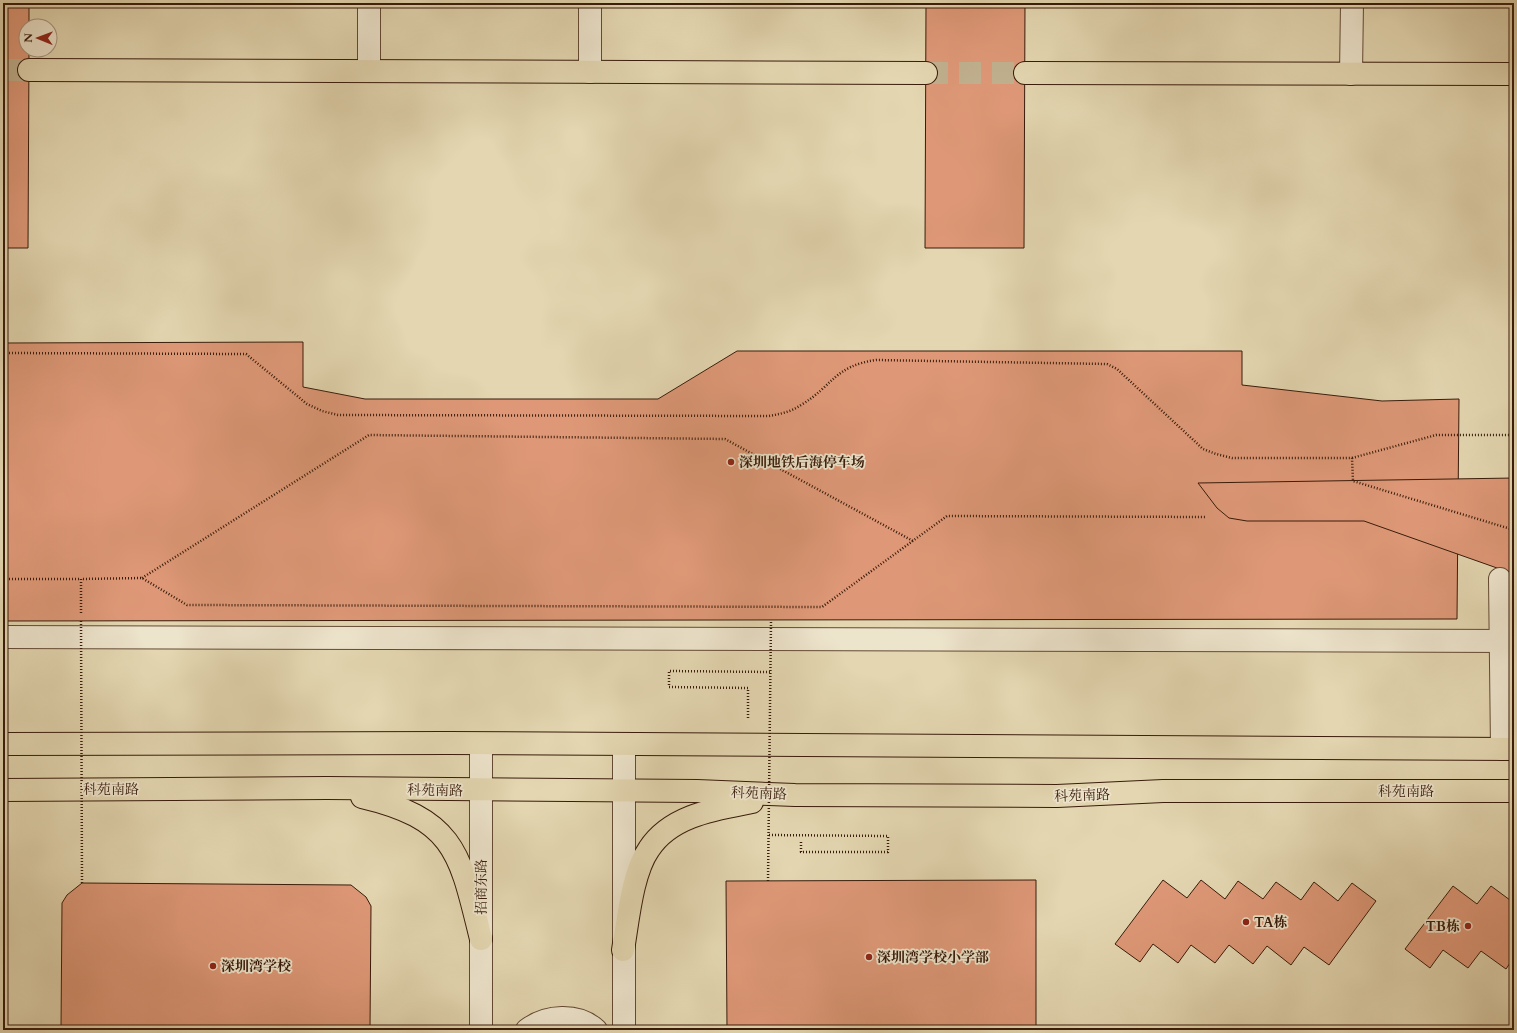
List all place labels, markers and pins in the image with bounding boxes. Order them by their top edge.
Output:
place label: 深圳地铁后海停车场 [739,453,865,472]
marker: 深圳地铁后海停车场 [726,457,736,467]
place label: TA栋 [1254,913,1288,932]
marker: TA栋 [1241,917,1251,927]
place label: TB栋 [1426,917,1460,936]
marker: TB栋 [1463,921,1473,931]
place label: 深圳湾学校小学部 [877,948,989,967]
marker: 深圳湾学校小学部 [864,952,874,962]
place label: 深圳湾学校 [221,957,291,976]
marker: 深圳湾学校 [208,961,218,971]

